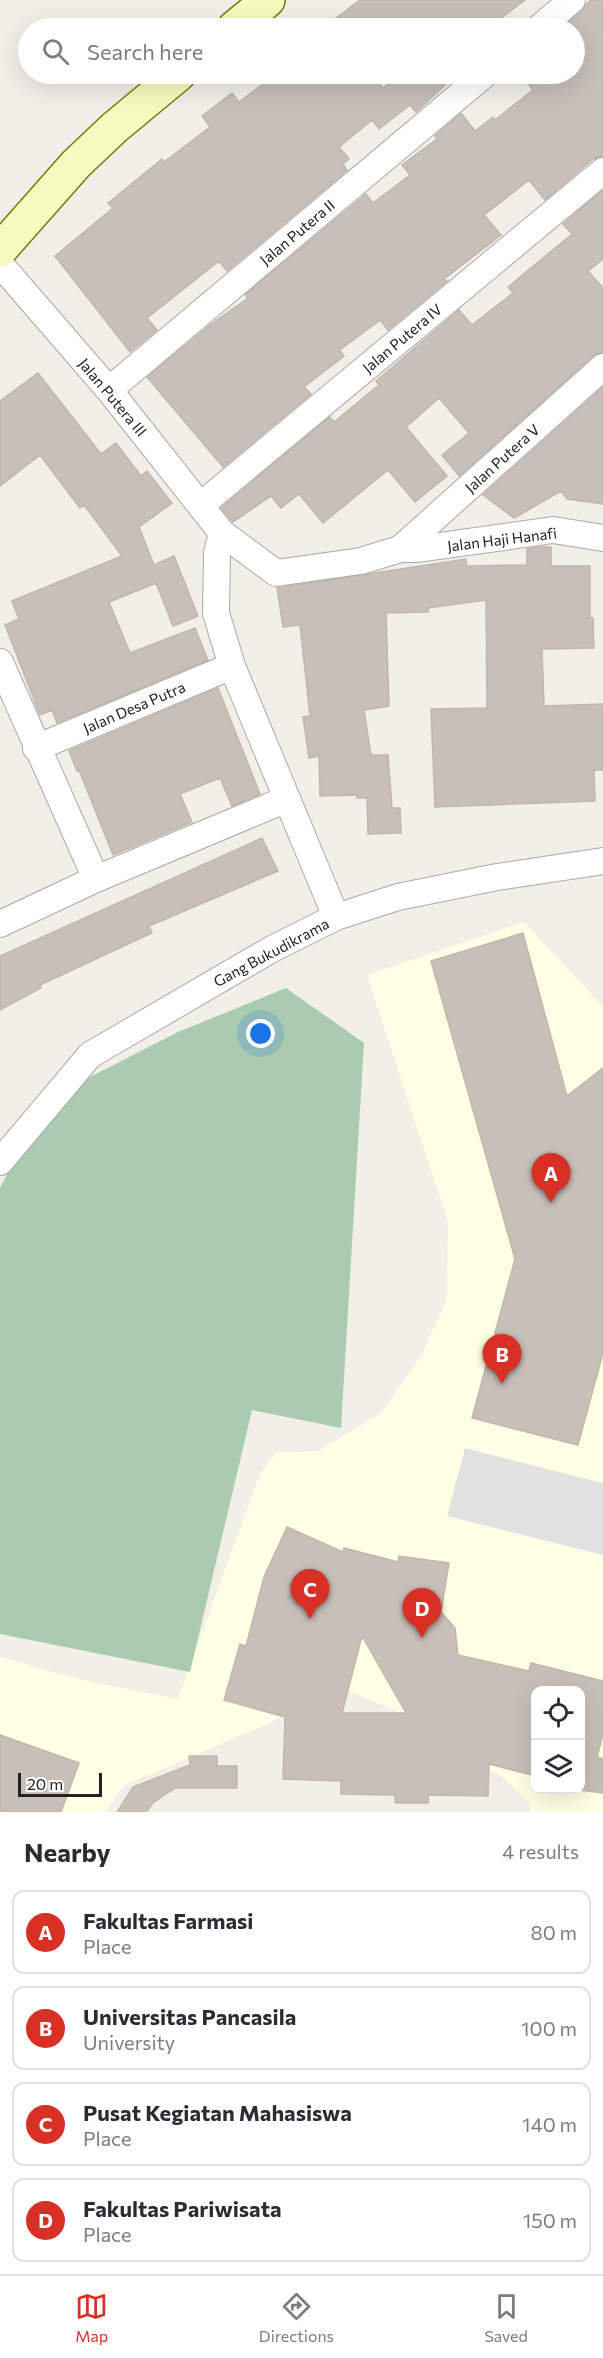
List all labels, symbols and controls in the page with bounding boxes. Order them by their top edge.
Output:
search box [18,18,585,84]
icon: search [39,35,72,68]
text: Search here [87,38,203,65]
street label: Jalan Putera II [256,196,338,268]
street label: Jalan Putera IV [359,300,445,376]
street label: Jalan Putera III [75,354,151,440]
street label: Jalan Putera V [461,420,543,496]
street label: Jalan Haji Hanafi [446,523,558,555]
street label: Jalan Desa Putra [80,677,188,737]
street label: Gang Bukudikrama [210,914,332,990]
your location [246,1019,275,1048]
pin: A [532,1154,570,1203]
pin: B [482,1334,522,1384]
pin: C [290,1570,330,1619]
pin: D [402,1588,442,1638]
map controls [531,1686,585,1794]
button: locate [531,1686,585,1740]
button: layers [531,1740,585,1794]
scale bar [18,1770,102,1798]
text: 20 m [27,1774,63,1793]
text: Nearby [24,1836,111,1867]
text: 4 results [502,1839,579,1863]
text: Fakultas Farmasi [83,1907,253,1934]
text: A [38,1920,53,1944]
text: 80 m [531,1920,577,1944]
text: Place [83,1934,132,1958]
text: Universitas Pancasila [83,2003,296,2030]
text: B [39,2016,52,2040]
text: 100 m [521,2016,577,2040]
text: University [83,2030,175,2054]
text: Pusat Kegiatan Mahasiswa [83,2099,352,2126]
text: C [39,2112,52,2136]
text: 140 m [522,2112,577,2136]
text: Place [83,2126,132,2150]
text: Fakultas Pariwisata [83,2195,282,2222]
text: D [38,2208,53,2232]
text: 150 m [523,2208,577,2232]
text: Place [83,2222,132,2246]
tab: Map [75,2290,108,2345]
tab: Directions [259,2290,334,2345]
tab: Saved [484,2290,528,2345]

